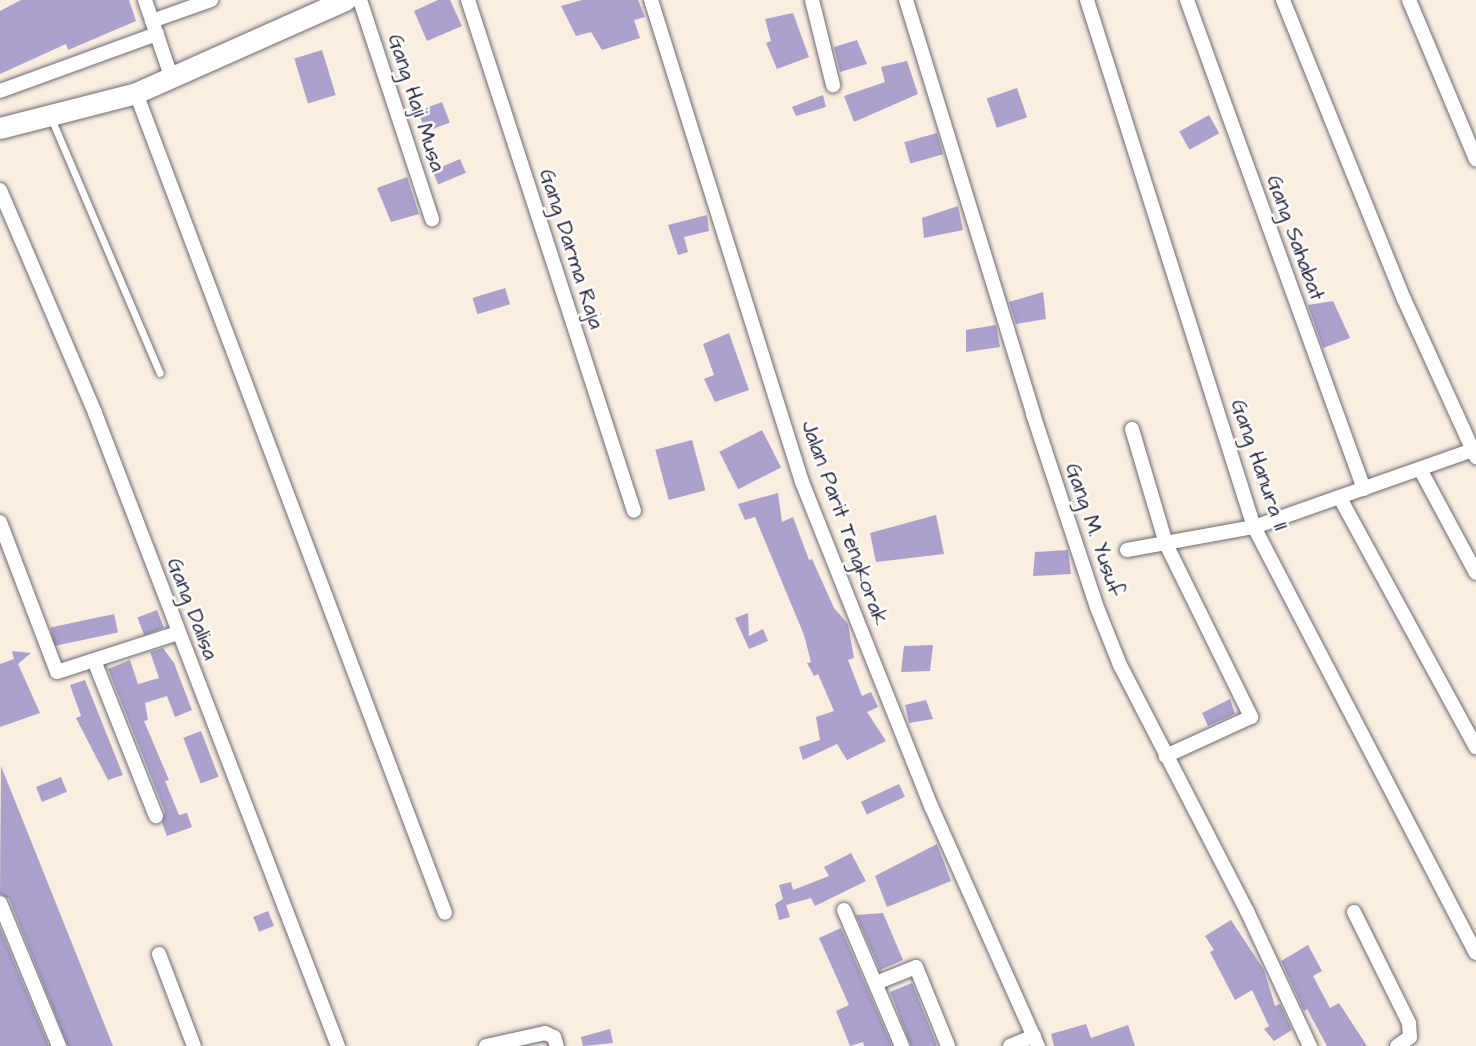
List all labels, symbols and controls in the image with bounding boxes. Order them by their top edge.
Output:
street label: Gang Haji Musa [382,31,450,175]
street label: Gang Darma Raja [533,166,609,332]
street label: Gang Sahabat [1261,172,1329,304]
street label: Gang Hanura II [1225,396,1293,534]
street label: Jalan Parit Tengkorak [795,417,893,629]
street label: Gang M. Yusuf [1059,460,1129,600]
street label: Gang Dalisa [161,555,223,663]

